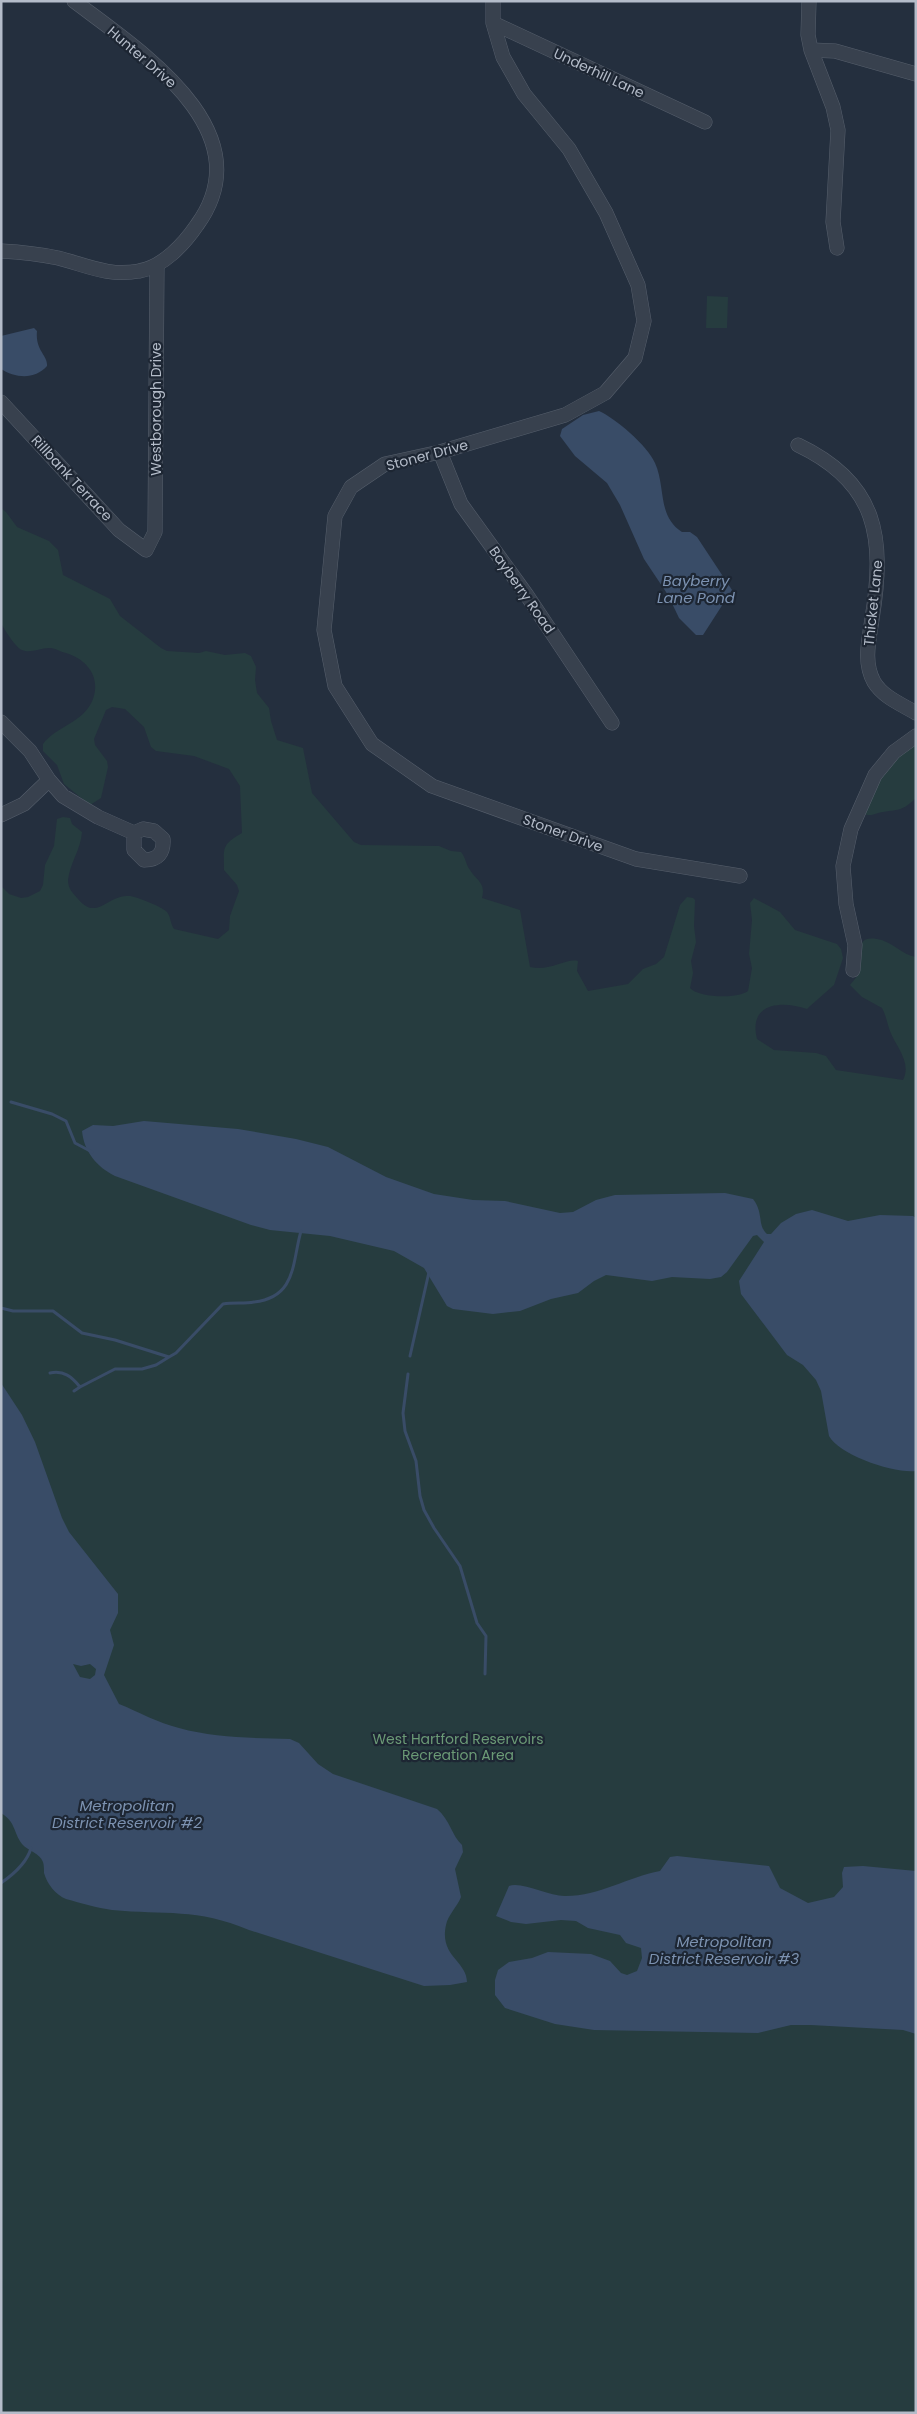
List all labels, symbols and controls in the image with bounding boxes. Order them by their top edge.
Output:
street label: Hunter Drive [103,21,181,93]
street label: Underhill Lane [550,43,648,103]
street label: Westborough Drive [146,342,166,476]
street label: Rillbank Terrace [27,431,117,526]
street label: Stoner Drive [384,434,470,476]
street label: Bayberry Road [484,542,560,638]
street label: Thicket Lane [859,559,887,647]
water label: Bayberry Lane Pond [657,570,736,608]
street label: Stoner Drive [520,809,606,857]
park label: West Hartford Reservoirs Recreation Area [372,1729,544,1765]
water label: Metropolitan District Reservoir #2 [52,1795,202,1833]
water label: Metropolitan District Reservoir #3 [649,1931,799,1969]

